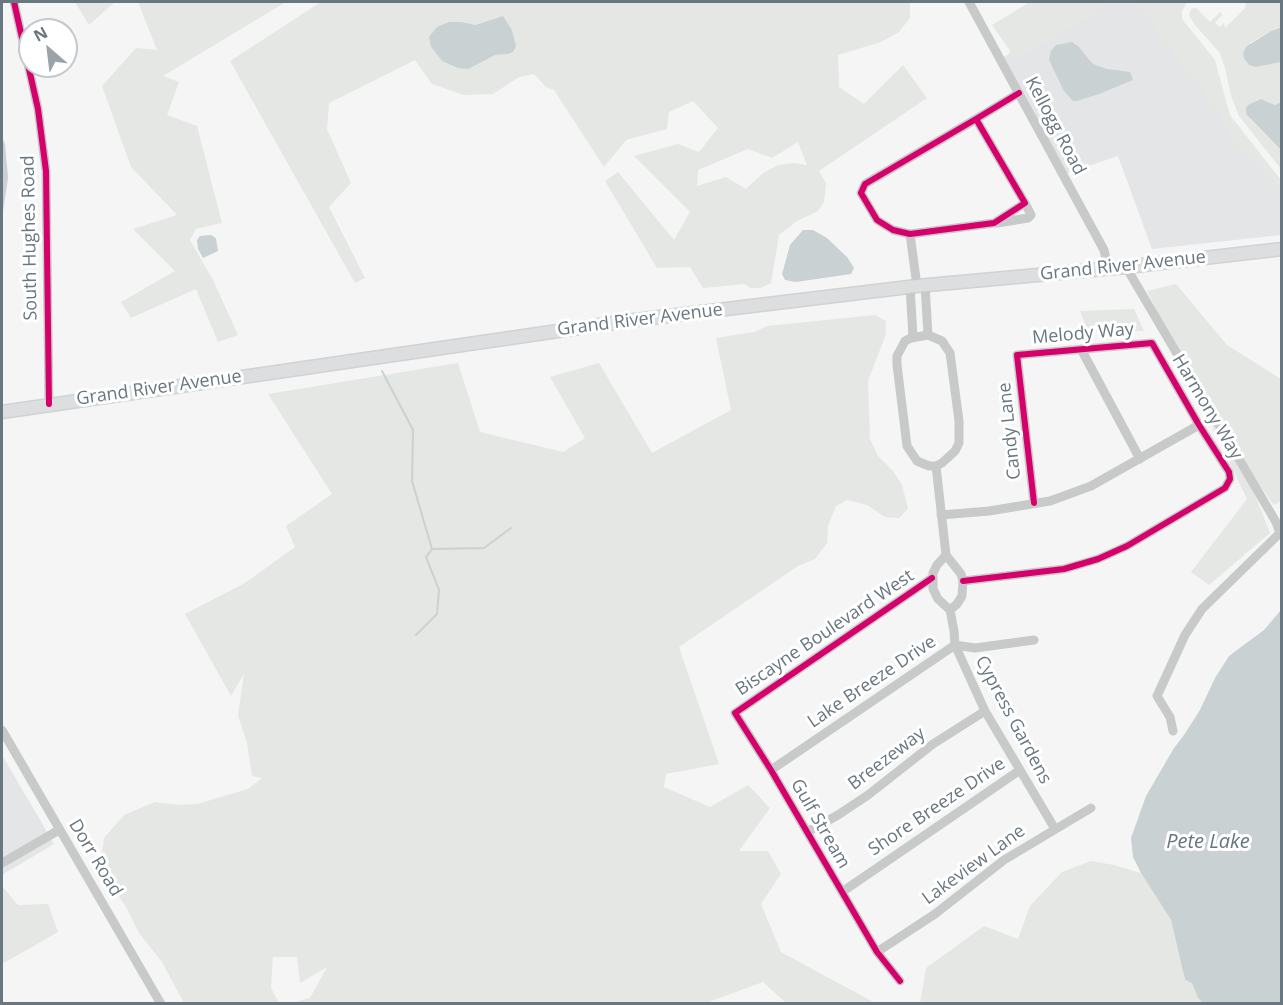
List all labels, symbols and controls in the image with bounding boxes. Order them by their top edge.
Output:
north arrow [18,18,78,78]
text: N [30,21,51,47]
street label: Kellogg Road [1020,73,1090,179]
street label: South Hughes Road [18,155,42,321]
street label: Grand River Avenue [1039,247,1207,285]
street label: Grand River Avenue [556,299,724,341]
street label: Melody Way [1031,319,1135,349]
street label: Harmony Way [1167,351,1247,463]
street label: Grand River Avenue [75,366,243,410]
street label: Candy Lane [994,381,1026,481]
street label: Biscayne Boulevard West [732,565,918,701]
street label: Lake Breeze Drive [804,631,940,733]
street label: Cypress Gardens [970,652,1056,788]
street label: Breezeway [844,723,930,795]
street label: Shore Breeze Drive [864,753,1010,861]
street label: Gulf Stream [786,775,854,873]
street label: Dorr Road [64,815,126,901]
street label: Lakeview Lane [918,820,1030,910]
water label: Pete Lake [1166,830,1250,854]

